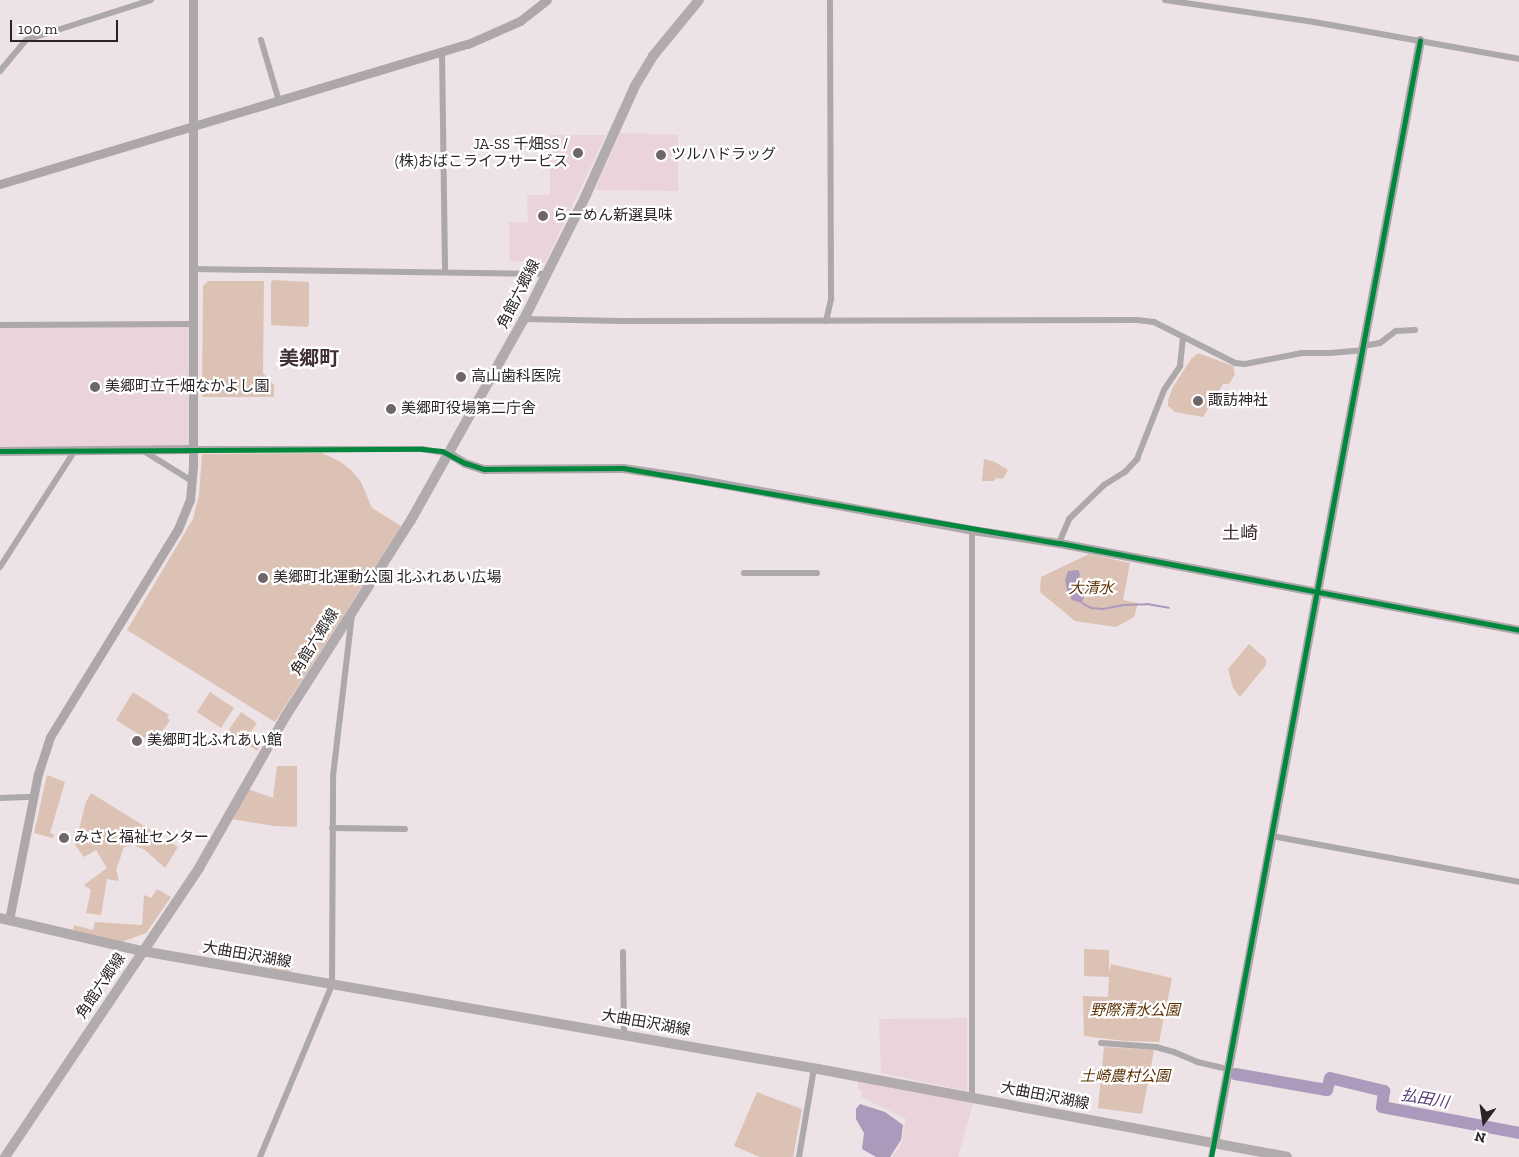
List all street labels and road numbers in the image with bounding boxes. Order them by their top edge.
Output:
street label: 角館六郷線 [494,257,544,331]
street label: 角館六郷線 [287,605,343,679]
street label: 大曲田沢湖線 [201,938,293,972]
street label: 角館六郷線 [73,950,129,1022]
street label: 大曲田沢湖線 [600,1006,692,1040]
street label: 大曲田沢湖線 [999,1079,1091,1113]

